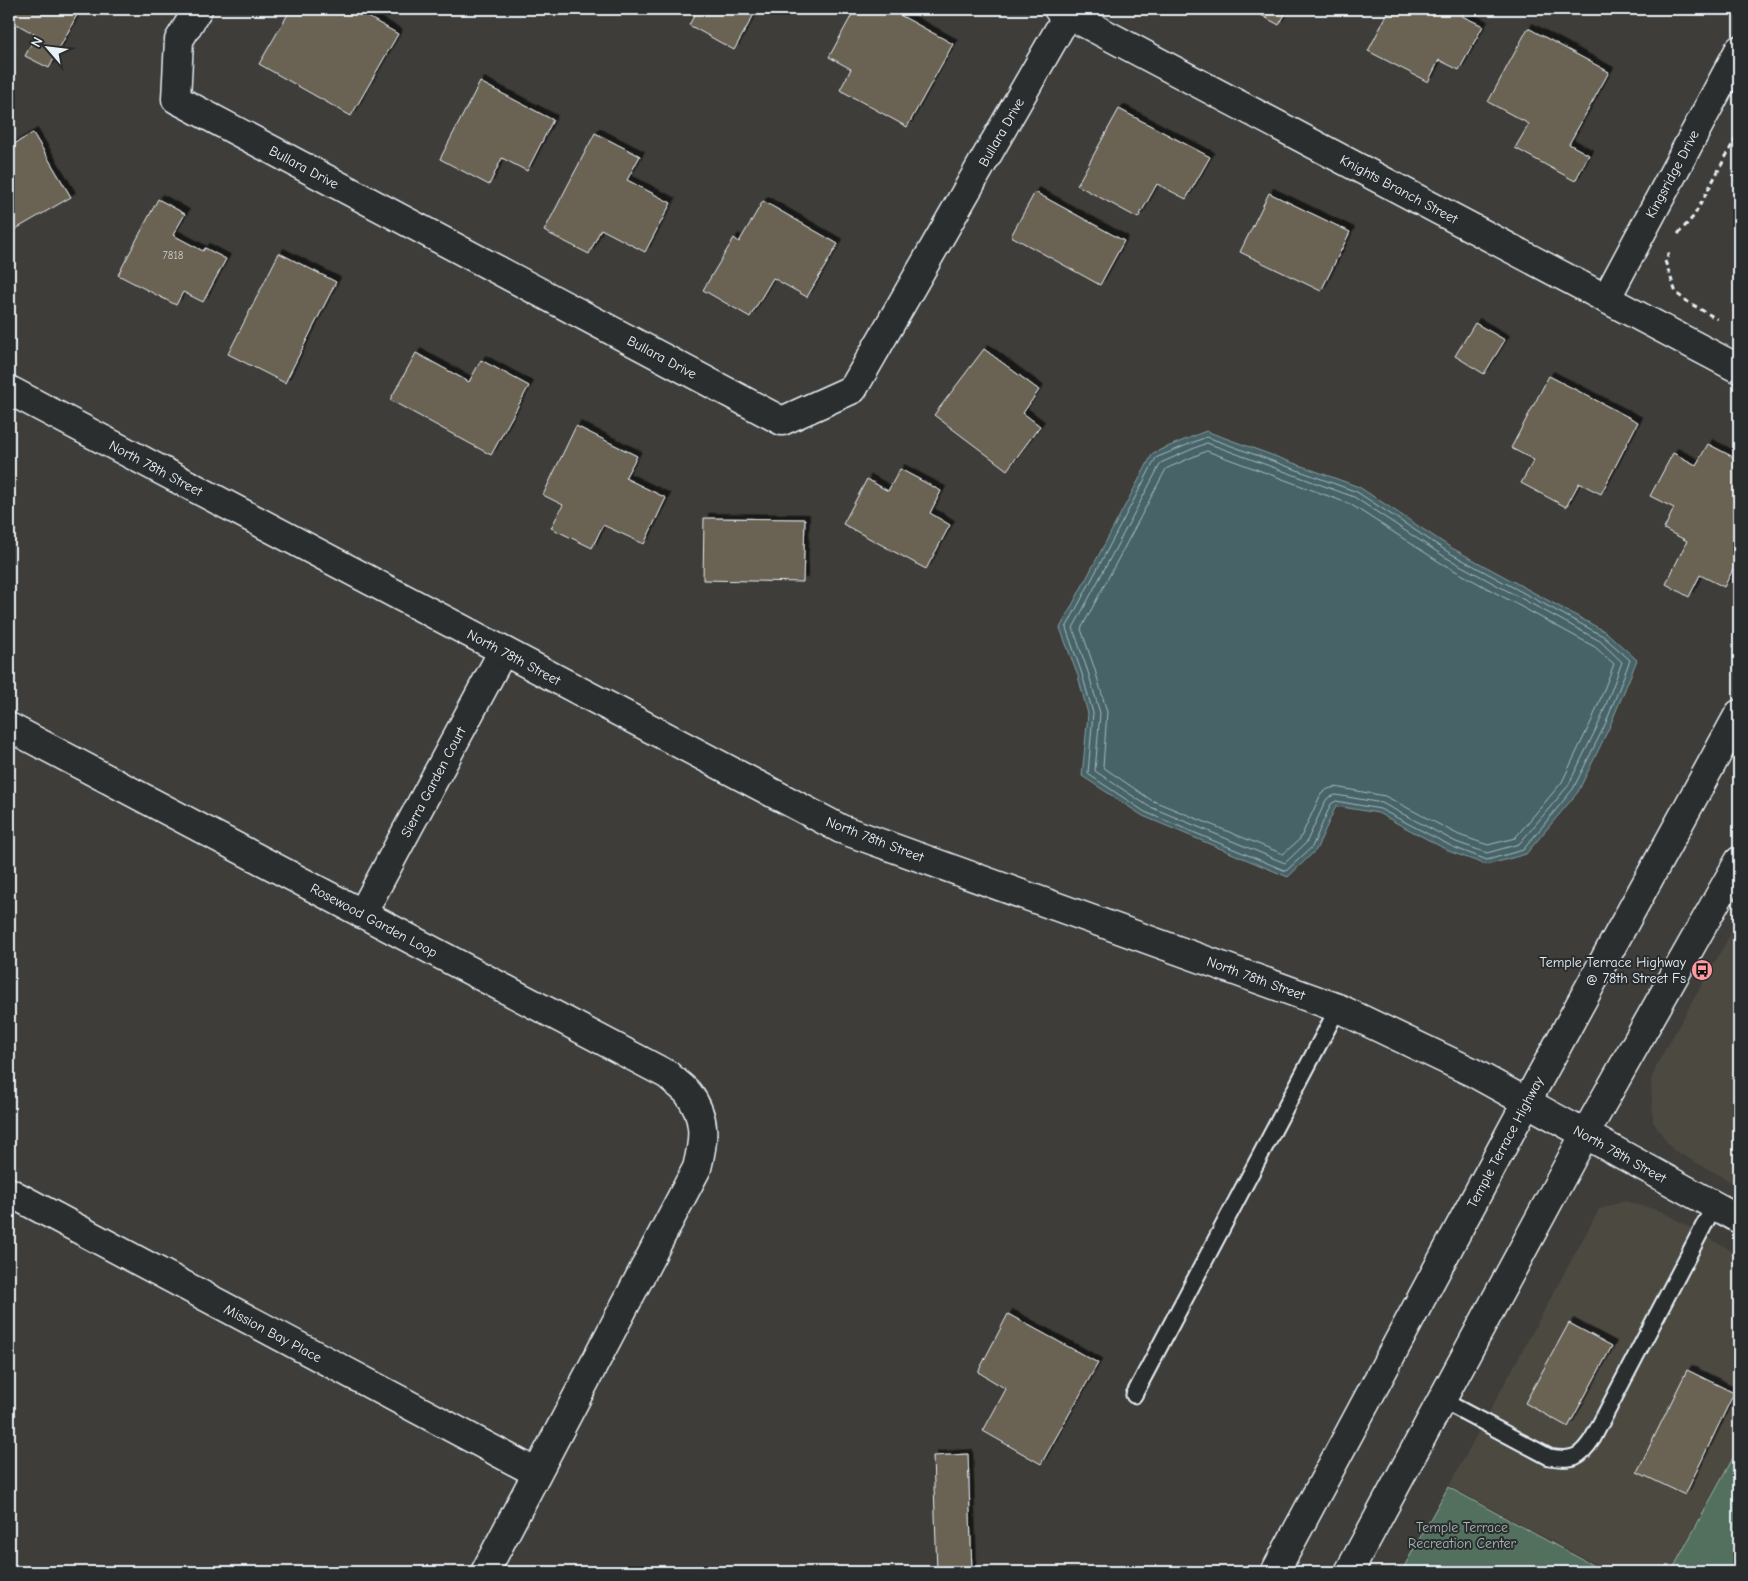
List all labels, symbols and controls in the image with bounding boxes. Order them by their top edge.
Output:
north arrow [22,22,72,72]
text: N [27,34,47,50]
street label: Bullara Drive [975,95,1028,170]
street label: Kingsridge Drive [1642,127,1703,221]
street label: Bullara Drive [266,142,342,193]
street label: Knights Branch Street [1337,151,1462,228]
house number: 7818 [163,249,184,262]
street label: Bullara Drive [624,332,700,383]
street label: North 78th Street [106,437,206,501]
street label: North 78th Street [464,626,564,690]
street label: Sierra Garden Court [397,723,470,840]
street label: North 78th Street [824,813,927,866]
street label: Rosewood Garden Loop [307,880,440,961]
street label: North 78th Street [1204,953,1308,1004]
place label: Temple Terrace Highway @ 78th Street Fs [1539,954,1687,987]
bus stop icon: Temple Terrace Highway @ 78th Street Fs [1690,958,1714,982]
street label: Temple Terrace Highway [1464,1073,1548,1211]
street label: North 78th Street [1570,1122,1670,1187]
street label: Mission Bay Place [221,1301,325,1366]
park label: Temple Terrace Recreation Center [1408,1519,1516,1552]

